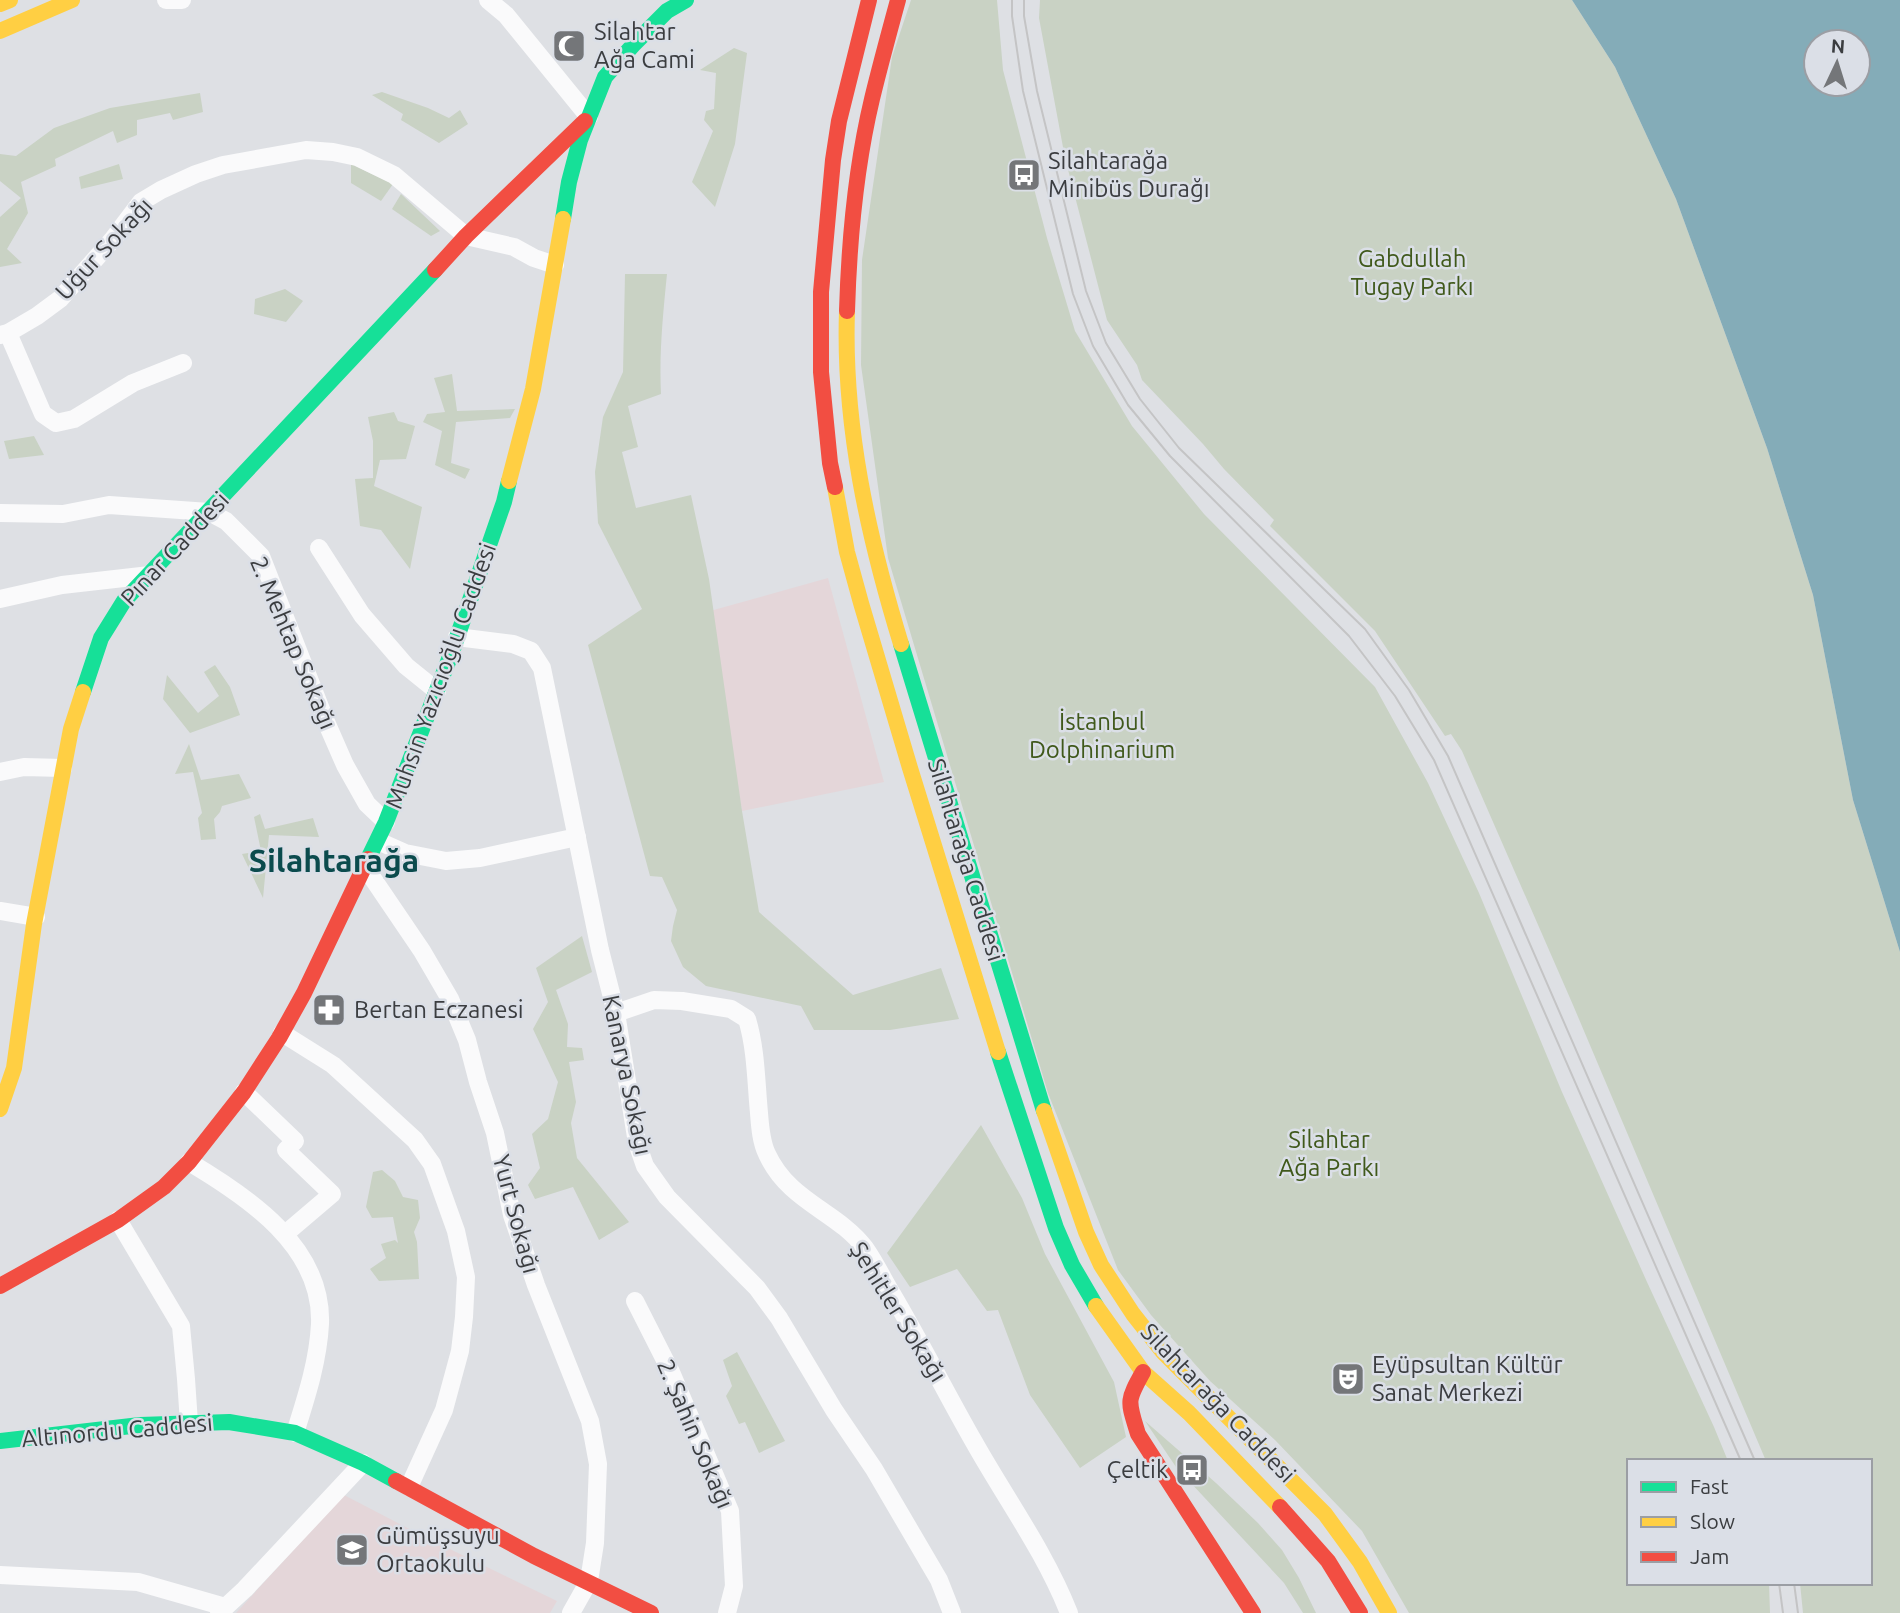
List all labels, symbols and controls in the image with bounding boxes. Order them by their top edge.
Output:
place label: Silahtar Ağa Cami [594,18,695,73]
mosque icon: Silahtar Ağa Cami [550,27,588,65]
north arrow [1802,28,1872,98]
text: N [1830,35,1846,58]
place label: Silahtarağa Minibüs Durağı [1048,147,1210,202]
bus stop icon: Silahtarağa Minibüs Durağı [1005,156,1043,194]
street label: Uğur Sokağı [50,192,158,305]
park label: Gabdullah Tugay Parkı [1350,245,1474,300]
street label: Pınar Caddesi [115,486,234,611]
street label: Muhsin Yazıcıoğlu Caddesi [380,539,501,812]
street label: 2. Mehtap Sokağı [245,553,342,733]
park label: İstanbul Dolphinarium [1029,708,1175,763]
street label: Silahtarağa Caddesi [923,755,1010,964]
district label: Silahtarağa [249,842,419,878]
pharmacy icon: Bertan Eczanesi [310,991,348,1029]
street label: Kanarya Sokağı [597,993,658,1157]
place label: Bertan Eczanesi [354,996,524,1023]
park label: Silahtar Ağa Parkı [1279,1126,1379,1181]
street label: Yurt Sokağı [488,1152,545,1276]
street label: Şehitler Sokağı [845,1237,952,1387]
street label: Silahtarağa Caddesi [1136,1318,1301,1488]
place label: Eyüpsultan Kültür Sanat Merkezi [1372,1351,1563,1406]
street label: 2. Şahin Sokağı [652,1355,739,1512]
theatre icon: Eyüpsultan Kültür Sanat Merkezi [1329,1360,1367,1398]
street label: Altınordu Caddesi [20,1409,214,1452]
bus stop icon: Çeltik [1173,1451,1211,1489]
place label: Çeltik [1106,1456,1168,1483]
legend [1627,1459,1872,1585]
text: Fast [1690,1474,1728,1498]
text: Slow [1690,1509,1735,1533]
place label: Gümüşsuyu Ortaokulu [376,1522,500,1577]
school or university icon: Gümüşsuyu Ortaokulu [333,1531,371,1569]
text: Jam [1690,1544,1729,1568]

